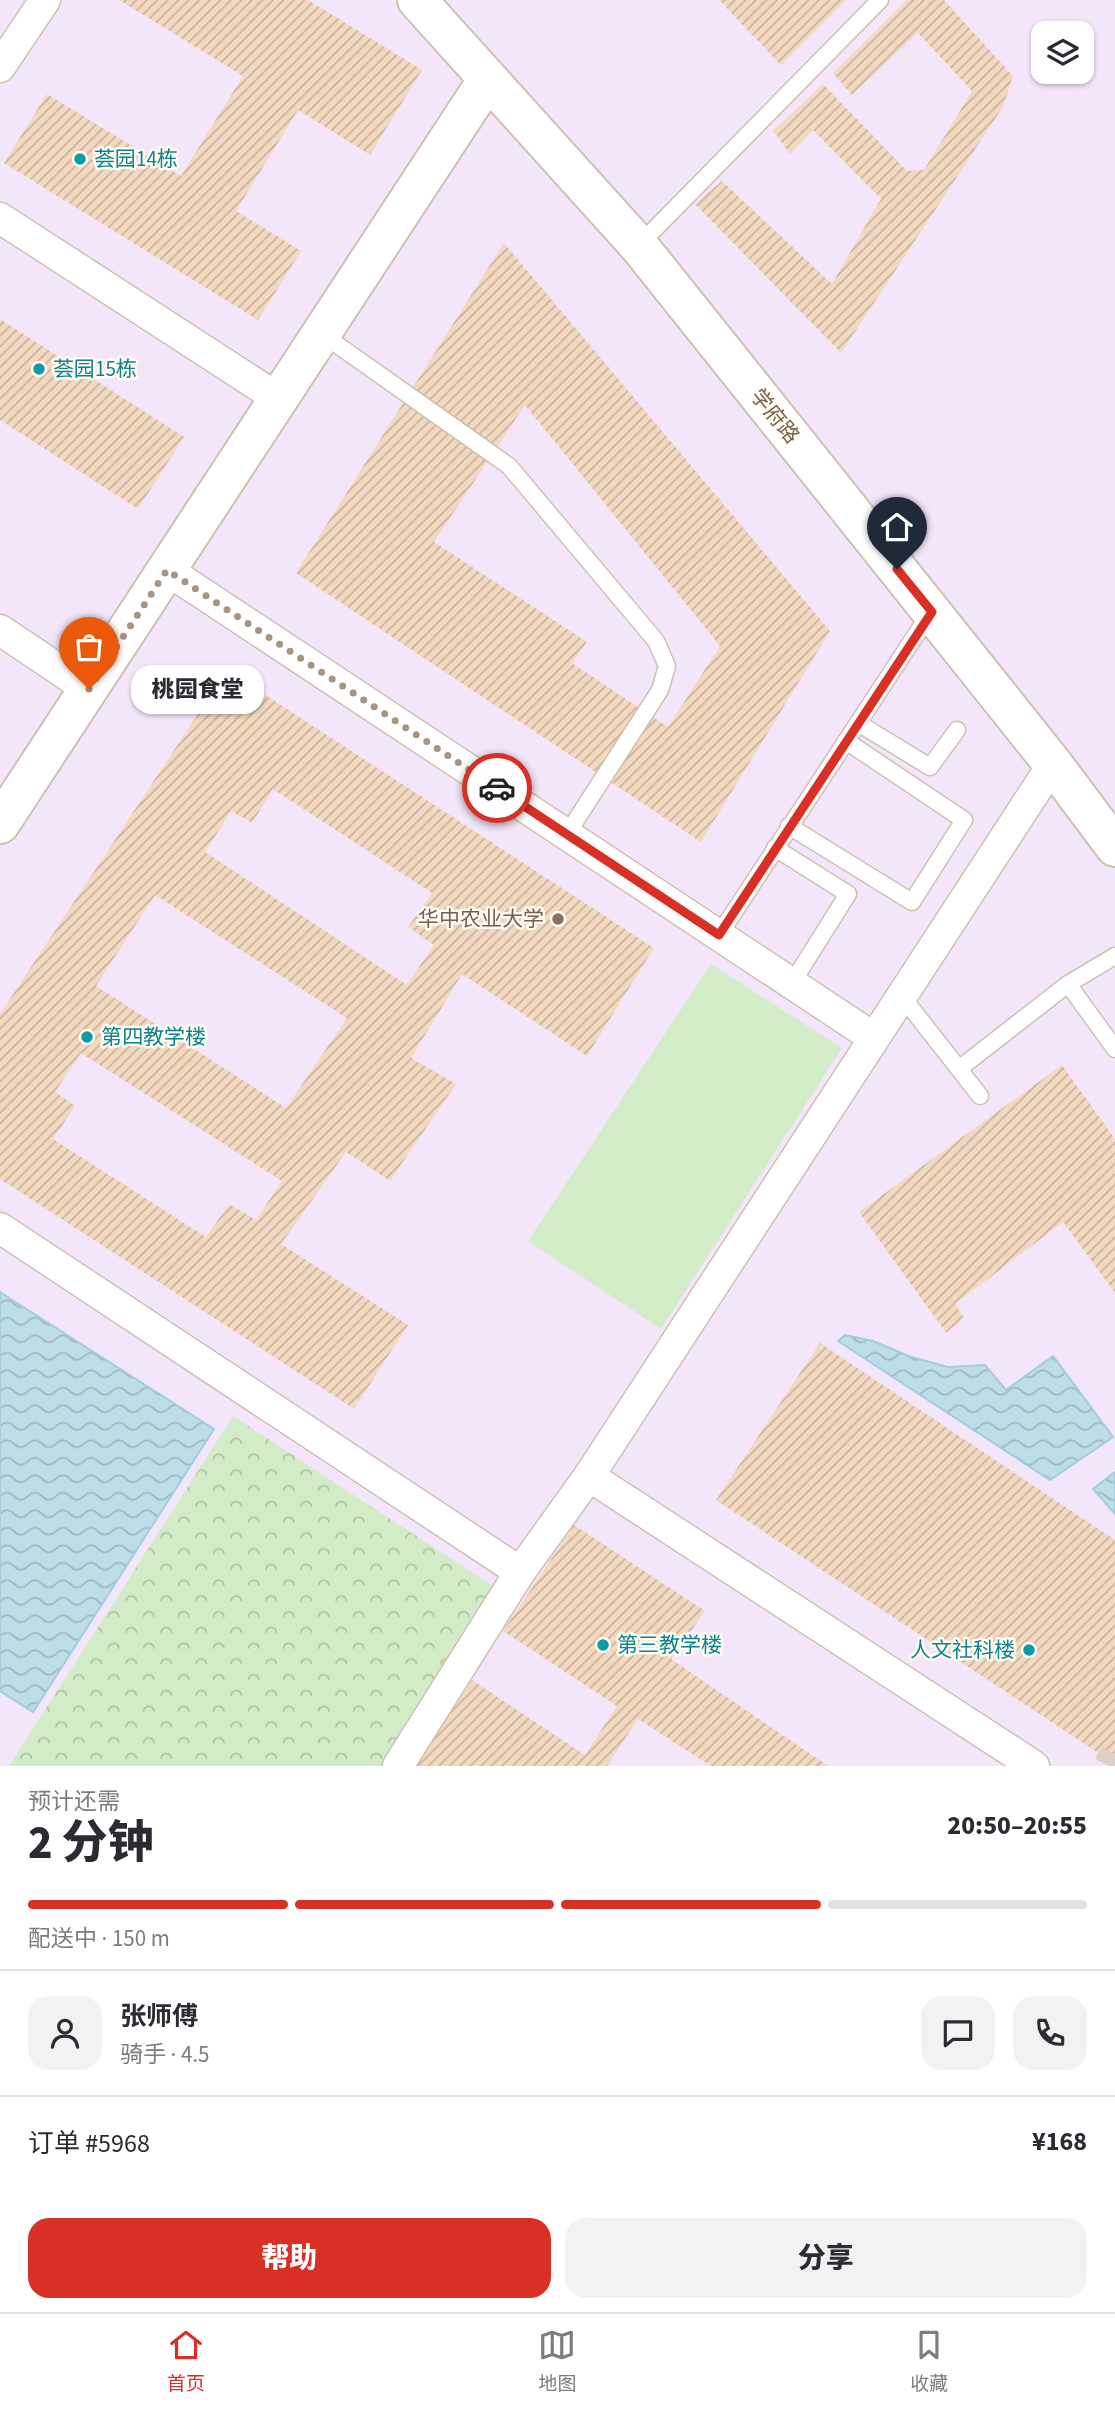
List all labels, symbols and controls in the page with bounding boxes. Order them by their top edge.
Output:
map controls [1031,21,1094,84]
button: layers [1031,21,1094,84]
place label: 荟园14栋 [94,144,178,174]
marker: 荟园14栋 [72,151,88,167]
place label: 荟园15栋 [53,354,137,384]
marker: 荟园15栋 [31,361,47,377]
street label: 学府路 [744,382,806,450]
pin [867,497,927,569]
icon: home [878,508,916,546]
pin [59,617,119,689]
icon: bag [70,628,108,666]
callout: 桃园食堂 [131,664,264,714]
text: 桃园食堂 [152,673,244,706]
courier [462,753,532,823]
icon: car [478,769,516,807]
place label: 华中农业大学 [418,904,544,934]
marker: 华中农业大学 [550,911,566,927]
place label: 第四教学楼 [101,1022,206,1052]
marker: 第四教学楼 [79,1029,95,1045]
place label: 第三教学楼 [617,1630,722,1660]
place label: 人文社科楼 [910,1635,1015,1665]
marker: 第三教学楼 [595,1637,611,1653]
marker: 人文社科楼 [1021,1642,1037,1658]
text: 预计还需 [28,1785,120,1818]
text: 20:50–20:55 [947,1807,1087,1844]
text: 2 分钟 [28,1811,154,1876]
text: 配送中 · 150 m [28,1922,170,1955]
button: person [28,1996,102,2070]
button: chat [921,1996,995,2070]
button: phone [1013,1996,1087,2070]
text: 张师傅 [120,1998,198,2035]
text: 骑手 · 4.5 [120,2038,210,2071]
text: ¥168 [1032,2123,1087,2160]
text: 订单 #5968 [28,2125,150,2162]
button: 帮助 [28,2218,551,2298]
button: 分享 [565,2218,1087,2298]
tab: 首页 [167,2326,205,2398]
tab: 地图 [538,2326,576,2398]
tab: 收藏 [910,2326,948,2398]

